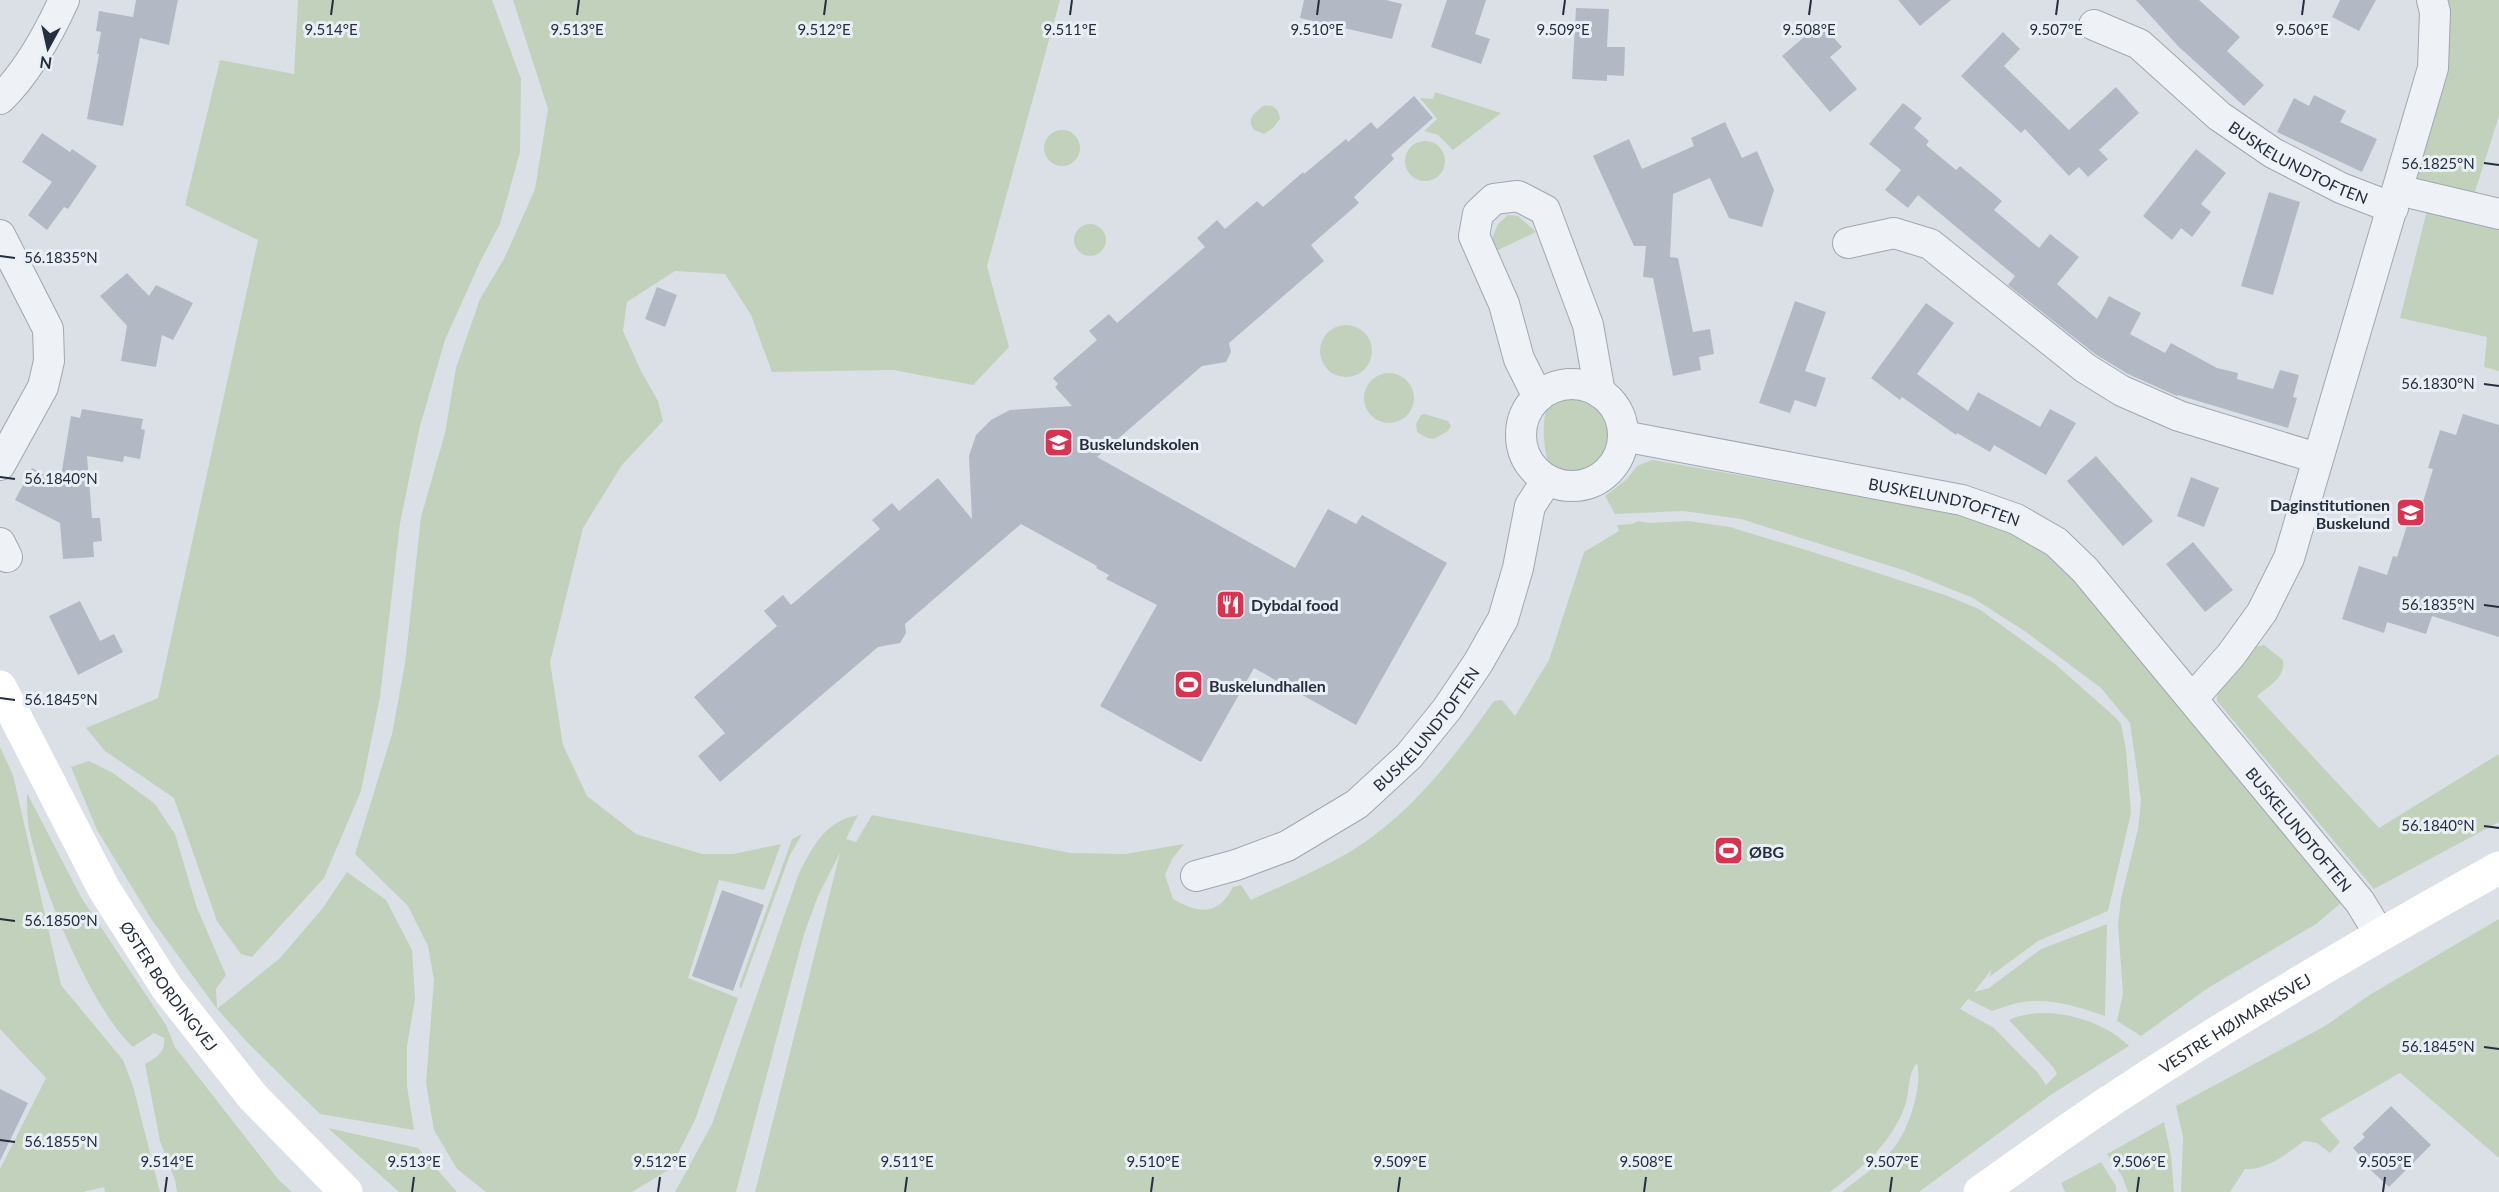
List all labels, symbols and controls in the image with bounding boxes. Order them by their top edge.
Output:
north arrow [18,18,78,78]
text: 9.514°E [304,20,358,38]
text: 9.513°E [550,20,604,38]
text: 9.512°E [797,20,851,38]
text: 9.511°E [1043,20,1097,38]
text: 9.510°E [1290,20,1344,38]
text: 9.509°E [1536,20,1590,38]
text: 9.508°E [1782,20,1836,38]
text: 9.507°E [2029,20,2083,38]
text: 9.506°E [2275,20,2329,38]
text: N [38,53,53,74]
street label: BUSKELUNDTOFTEN [2226,116,2371,207]
text: 56.1825°N [2401,154,2475,172]
text: 56.1835°N [24,248,98,266]
text: 56.1830°N [2401,374,2475,392]
school or university icon: Buskelundskolen [1042,427,1074,459]
place label: Buskelundskolen [1079,434,1199,453]
text: 56.1840°N [24,469,98,487]
street label: BUSKELUNDTOFTEN [1867,473,2023,529]
place label: Daginstitutionen Buskelund [2270,495,2390,532]
school or university icon: Daginstitutionen Buskelund [2395,497,2427,529]
restaurant icon: Dybdal food [1214,588,1246,620]
place label: Dybdal food [1251,595,1339,614]
text: 56.1835°N [2401,595,2475,613]
street label: BUSKELUNDTOFTEN [1369,663,1482,794]
sports icon: Buskelundhallen [1172,669,1204,701]
place label: Buskelundhallen [1209,676,1326,695]
text: 56.1845°N [24,690,98,708]
street label: BUSKELUNDTOFTEN [2243,763,2357,895]
text: 56.1840°N [2401,816,2475,834]
sports icon: ØBG [1712,835,1744,867]
place label: ØBG [1749,842,1784,861]
text: 56.1850°N [24,911,98,929]
street label: ØSTER BORDINGVEJ [117,917,222,1054]
street label: VESTRE HØJMARKSVEJ [2155,969,2314,1076]
text: 56.1845°N [2401,1037,2475,1055]
text: 56.1855°N [24,1132,98,1150]
text: 9.514°E [140,1152,194,1170]
text: 9.513°E [387,1152,441,1170]
text: 9.512°E [633,1152,687,1170]
text: 9.511°E [880,1152,934,1170]
text: 9.510°E [1126,1152,1180,1170]
text: 9.509°E [1373,1152,1427,1170]
text: 9.508°E [1619,1152,1673,1170]
text: 9.507°E [1865,1152,1919,1170]
text: 9.506°E [2112,1152,2166,1170]
text: 9.505°E [2358,1152,2412,1170]

